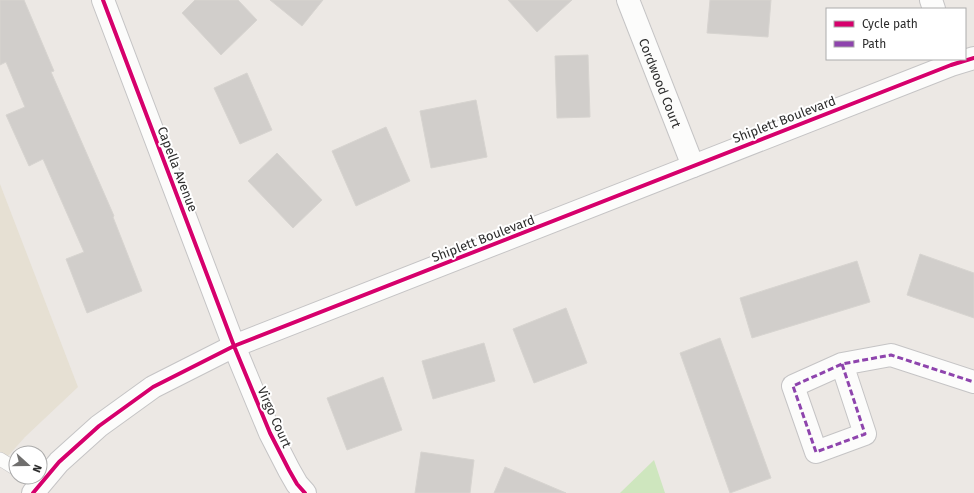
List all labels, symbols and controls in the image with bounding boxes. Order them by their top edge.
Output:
legend [826,8,966,60]
text: Cycle path [862,17,918,31]
street label: Cordwood Court [636,36,684,130]
text: Path [862,37,886,51]
street label: Shiplett Boulevard [730,93,838,146]
street label: Capella Avenue [154,124,201,214]
street label: Shiplett Boulevard [429,212,537,265]
street label: Virgo Court [254,384,295,450]
north arrow [8,445,48,485]
text: N [29,463,44,474]

